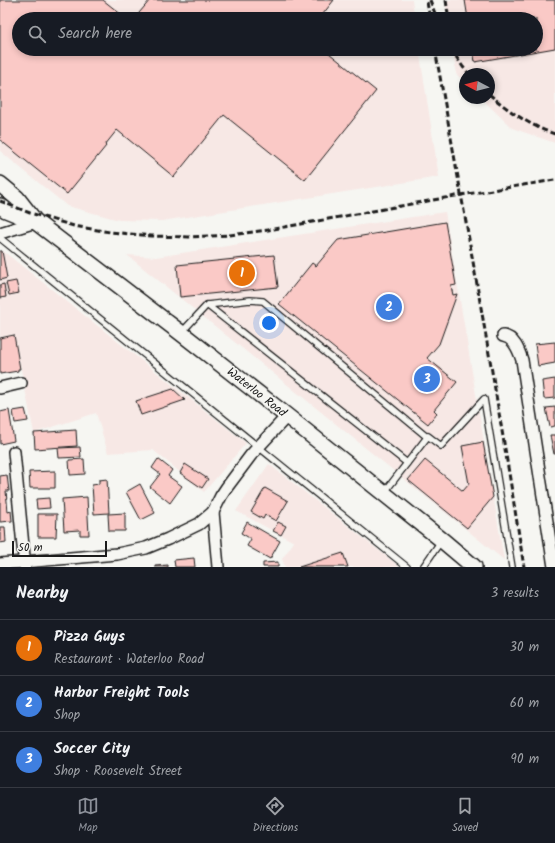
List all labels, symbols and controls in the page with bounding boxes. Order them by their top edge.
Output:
search box [12,12,543,56]
text: Search here [58,22,132,46]
icon: search [26,23,48,45]
north arrow [459,68,495,104]
pin: 1 [229,258,255,288]
pin: 2 [376,292,402,322]
your location [259,313,279,333]
street label: Waterloo Road [223,363,292,423]
pin: 3 [414,364,440,394]
scale bar [12,539,107,558]
text: 50 m [18,539,43,557]
text: Nearby [16,580,68,607]
text: 3 results [491,583,539,604]
text: Pizza Guys [54,625,125,649]
text: 1 [27,637,31,658]
text: 30 m [510,637,539,658]
text: Restaurant · Waterloo Road [54,649,204,670]
text: Harbor Freight Tools [54,681,189,705]
text: 2 [25,693,33,714]
text: 60 m [510,693,539,714]
text: Shop [54,705,80,726]
text: Soccer City [54,737,130,761]
text: 3 [25,749,33,770]
text: 90 m [511,749,539,770]
text: Shop · Roosevelt Street [54,761,182,782]
tab: Map [77,795,99,837]
tab: Directions [253,795,298,837]
tab: Saved [452,795,478,837]

